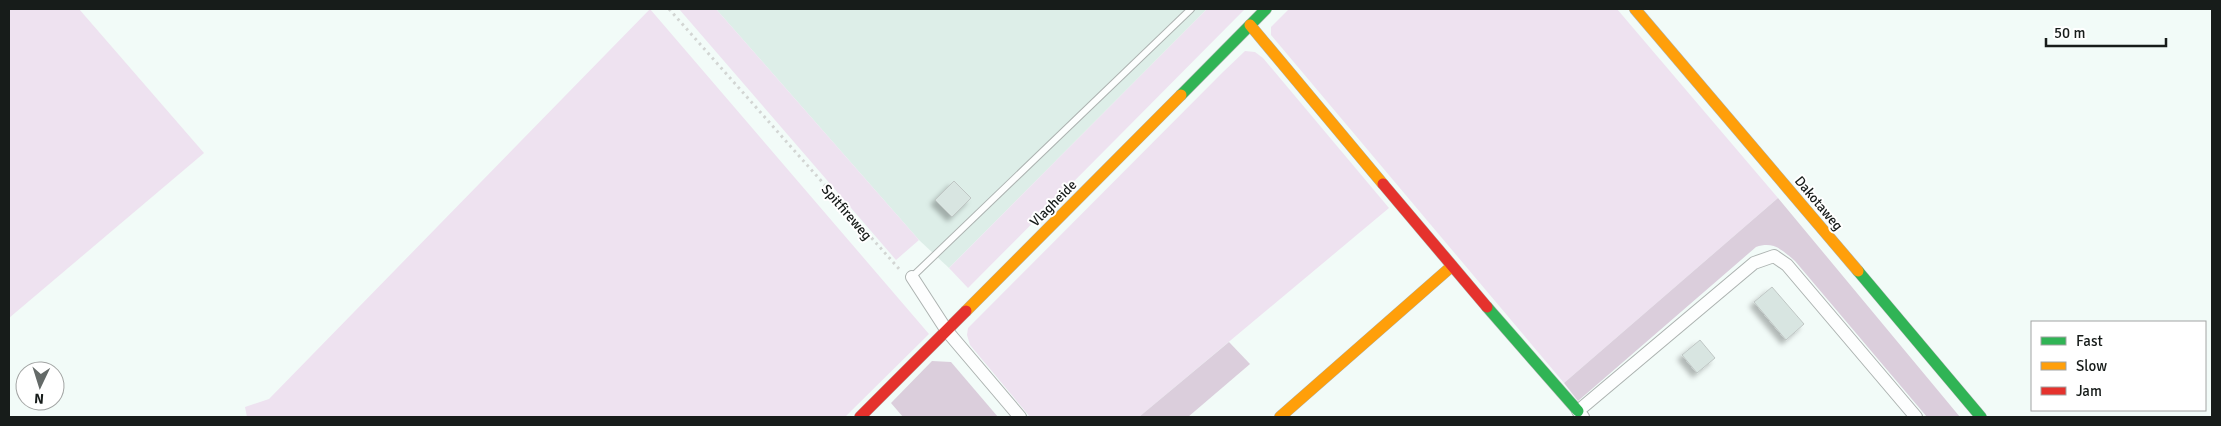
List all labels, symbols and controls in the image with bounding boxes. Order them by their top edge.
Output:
scale bar [2046,15,2166,47]
text: 50 m [2054,24,2085,42]
street label: Dakotaweg [1791,173,1846,234]
street label: Vlagheide [1026,176,1080,230]
street label: Spitfireweg [818,181,875,244]
legend [2031,321,2206,411]
text: Fast [2076,332,2103,350]
text: Slow [2076,357,2107,375]
north arrow [15,361,65,411]
text: Jam [2076,382,2102,400]
text: N [34,390,45,407]

